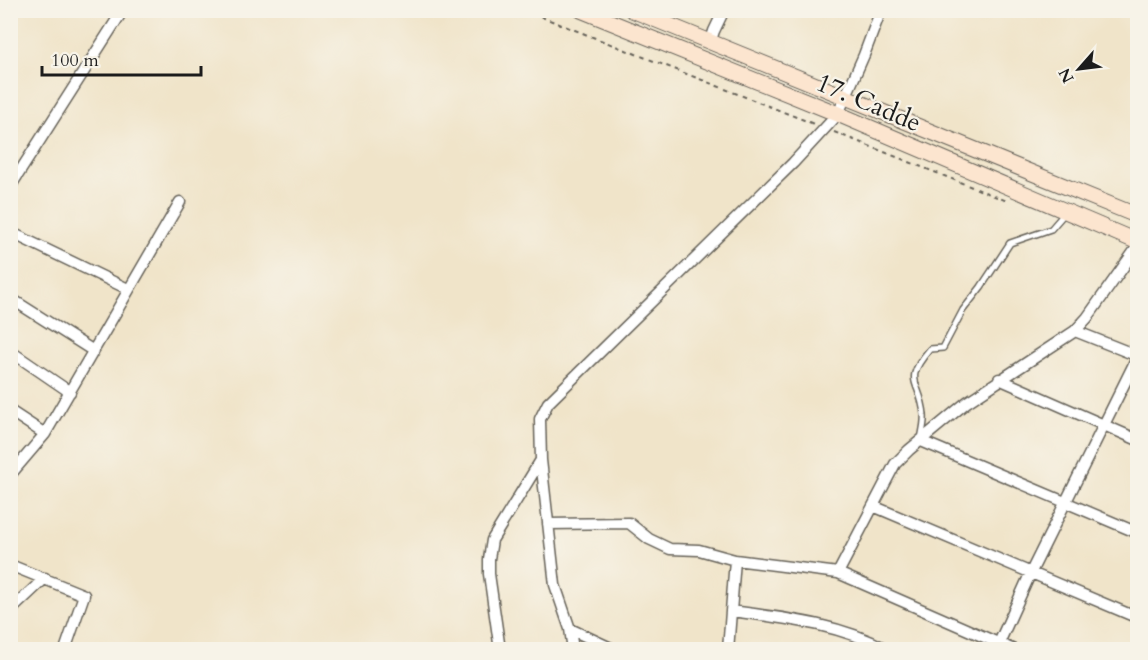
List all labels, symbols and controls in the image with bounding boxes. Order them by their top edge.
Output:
scale bar [42,39,201,77]
north arrow [1049,39,1109,99]
text: 100 m [51,48,99,73]
text: N [1054,64,1080,87]
street label: 17. Cadde [811,65,927,140]

